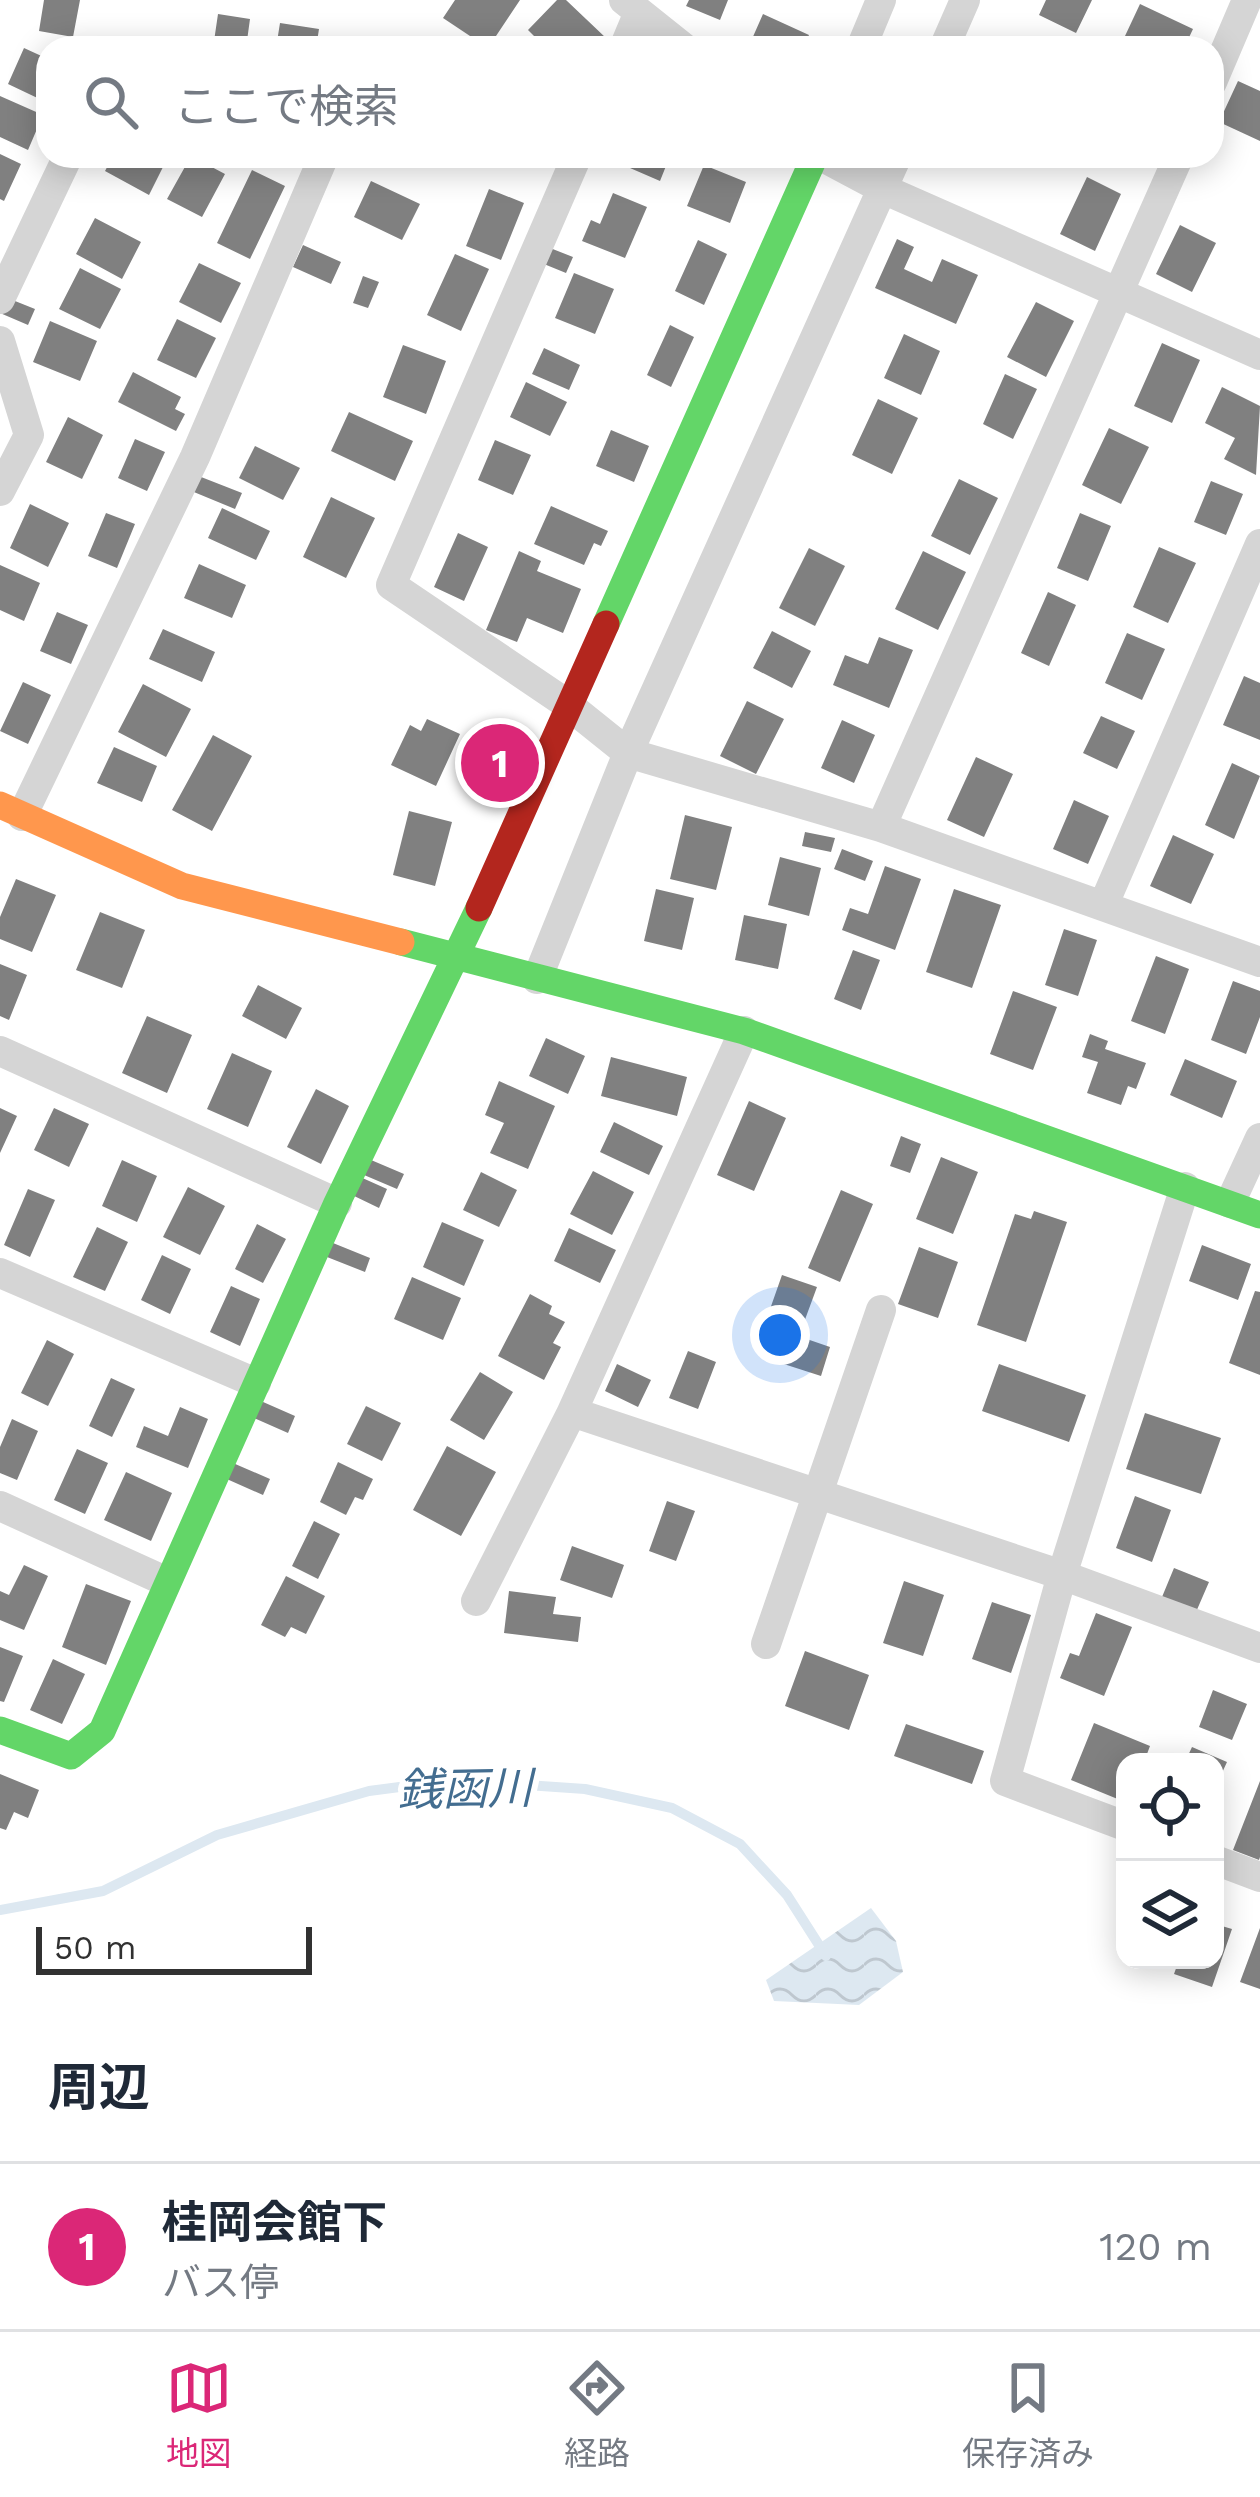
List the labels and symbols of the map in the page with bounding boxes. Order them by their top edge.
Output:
pin: 1 [461,718,539,808]
your location [750,1305,810,1365]
water label: 銭函川 [397,1761,537,1817]
scale bar [36,1921,312,1974]

